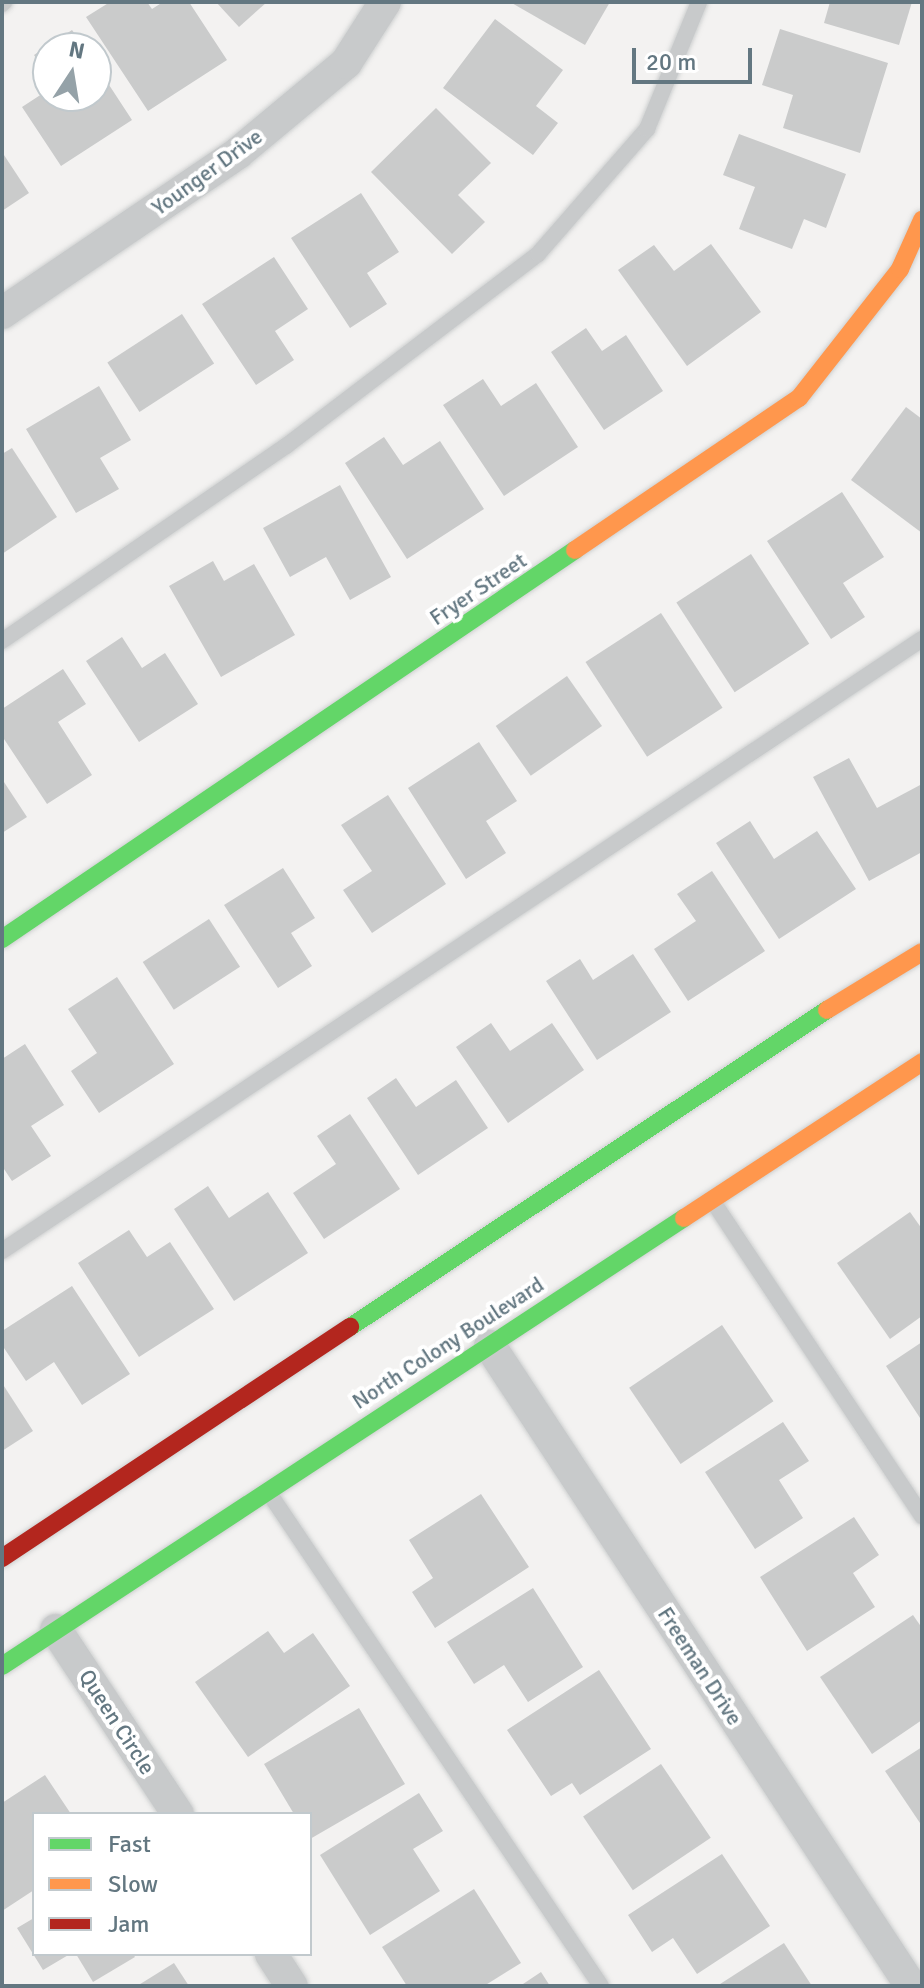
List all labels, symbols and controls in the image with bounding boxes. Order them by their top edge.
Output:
north arrow [32,32,112,112]
scale bar [636,32,756,82]
text: N [66,35,87,65]
text: 20 m [646,47,696,77]
street label: Younger Drive [147,123,267,221]
street label: Fryer Street [425,547,531,631]
street label: North Colony Boulevard [347,1271,549,1415]
street label: Freeman Drive [652,1602,748,1730]
street label: Queen Circle [73,1665,161,1779]
legend [32,1812,312,1956]
text: Fast [108,1829,151,1859]
text: Slow [108,1869,158,1899]
text: Jam [108,1909,149,1939]

